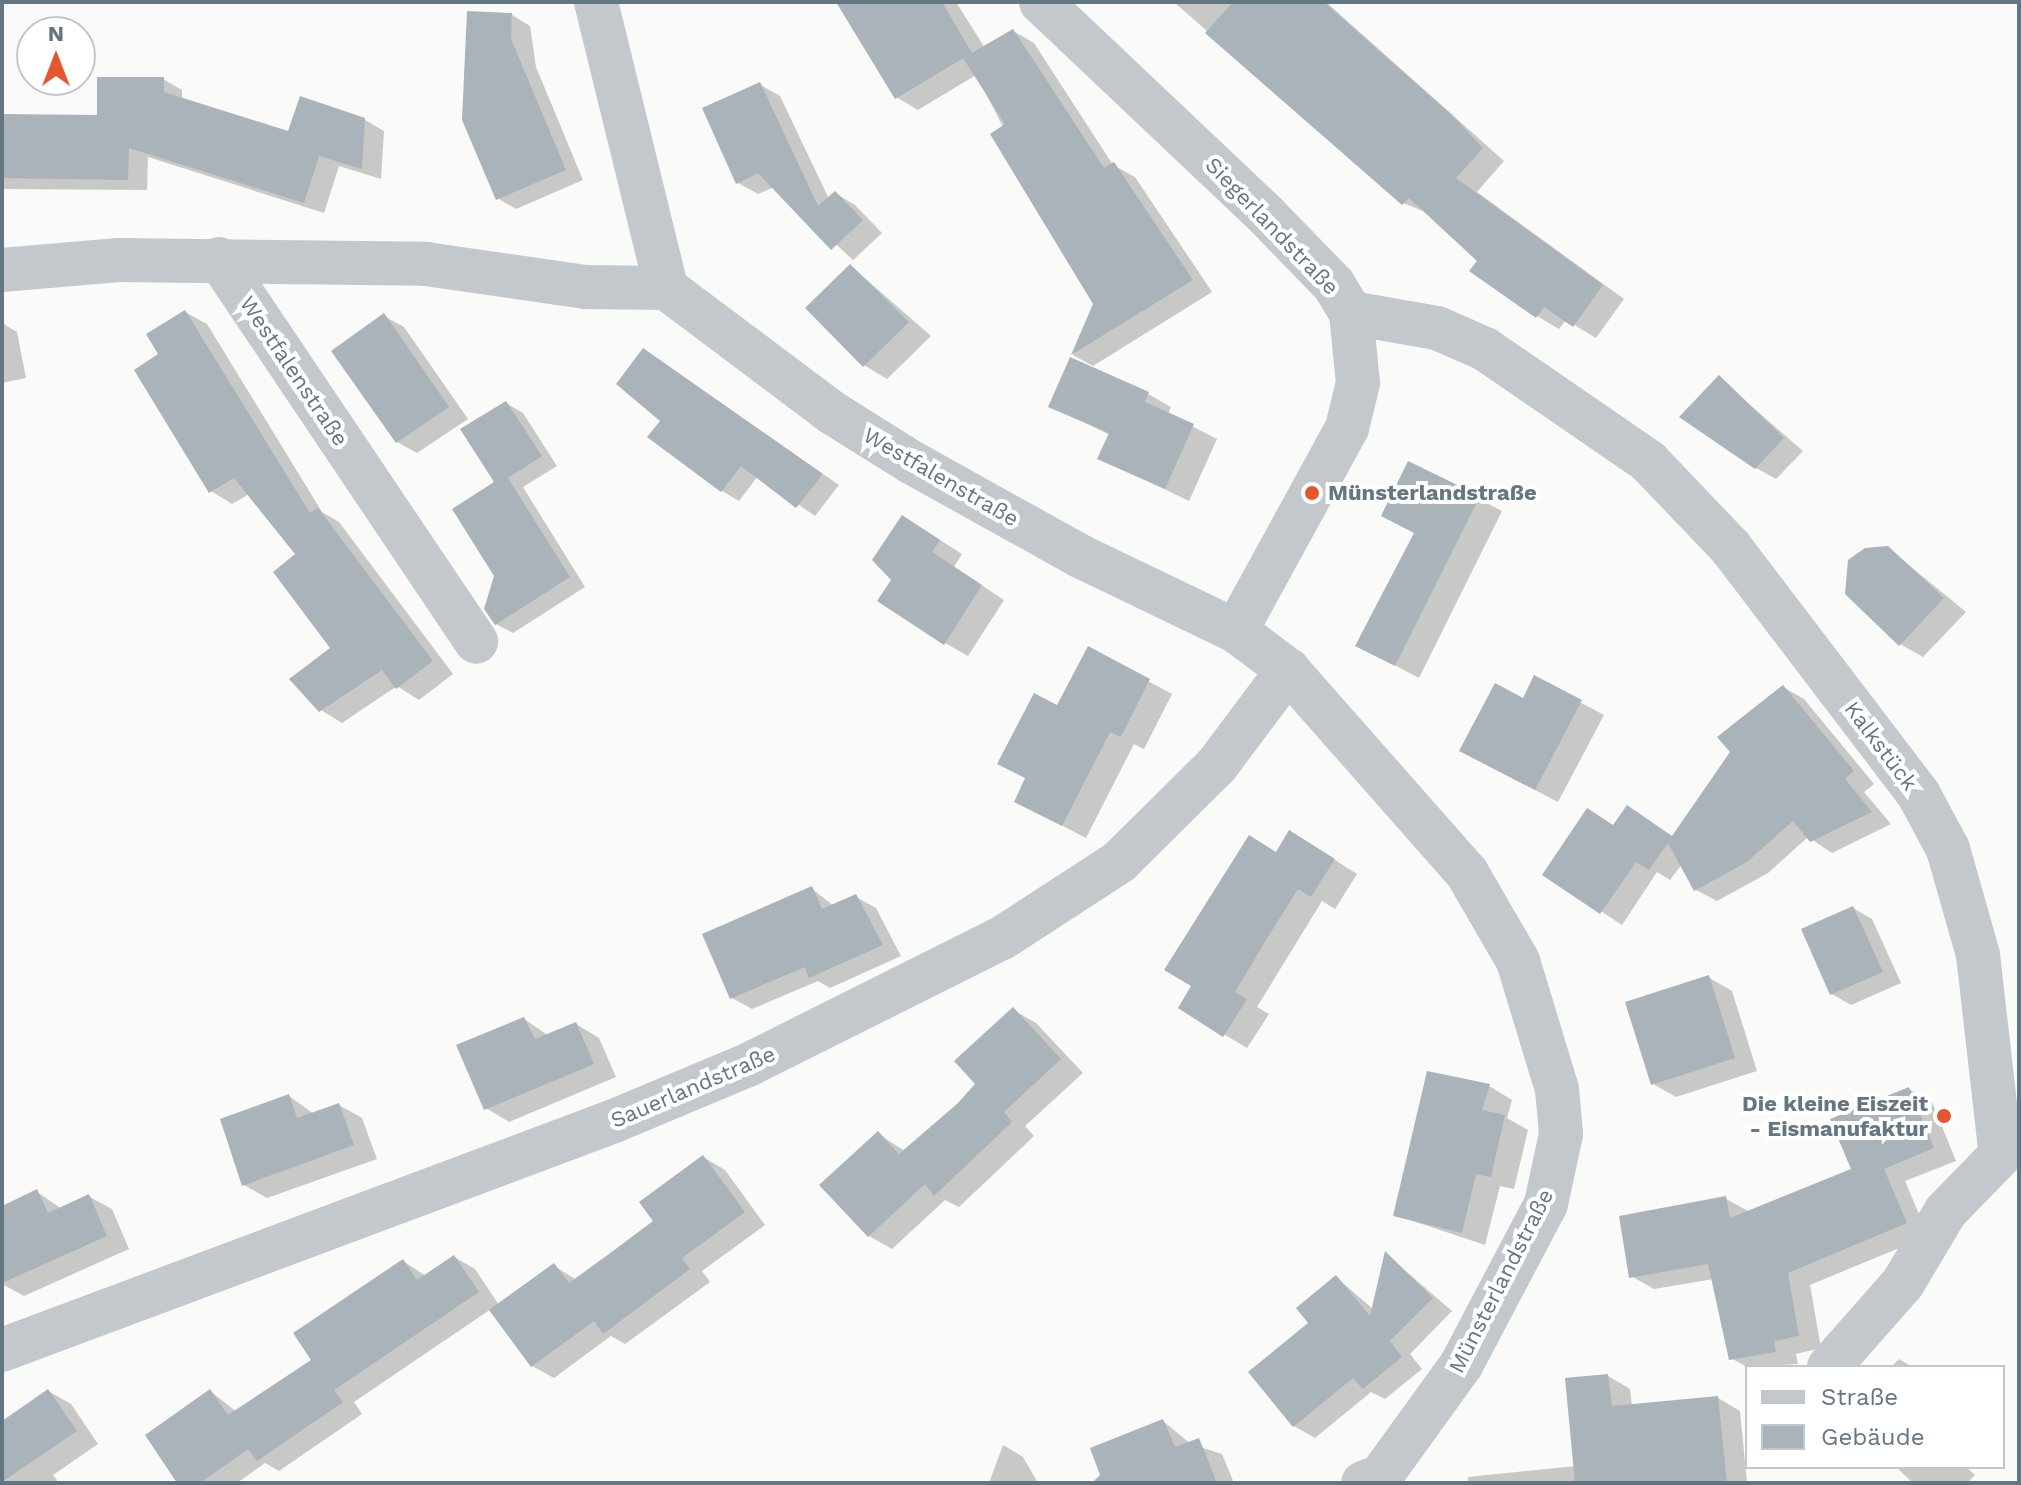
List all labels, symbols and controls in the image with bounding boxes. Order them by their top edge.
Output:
north arrow [16,16,96,96]
text: N [48,21,64,46]
street label: Siegerlandstraße [1200,152,1344,300]
street label: Westfalenstraße [234,291,354,451]
street label: Westfalenstraße [859,422,1023,532]
place label: Münsterlandstraße [1328,480,1537,506]
marker: Münsterlandstraße [1303,484,1321,502]
street label: Kalkstück [1839,696,1923,796]
street label: Sauerlandstraße [607,1040,779,1134]
place label: Die kleine Eiszeit - Eismanufaktur [1742,1090,1928,1142]
marker: Die kleine Eiszeit - Eismanufaktur [1935,1107,1953,1125]
street label: Münsterlandstraße [1443,1185,1559,1377]
legend [1745,1365,2005,1469]
text: Straße [1821,1383,1898,1411]
text: Gebäude [1821,1423,1925,1451]

